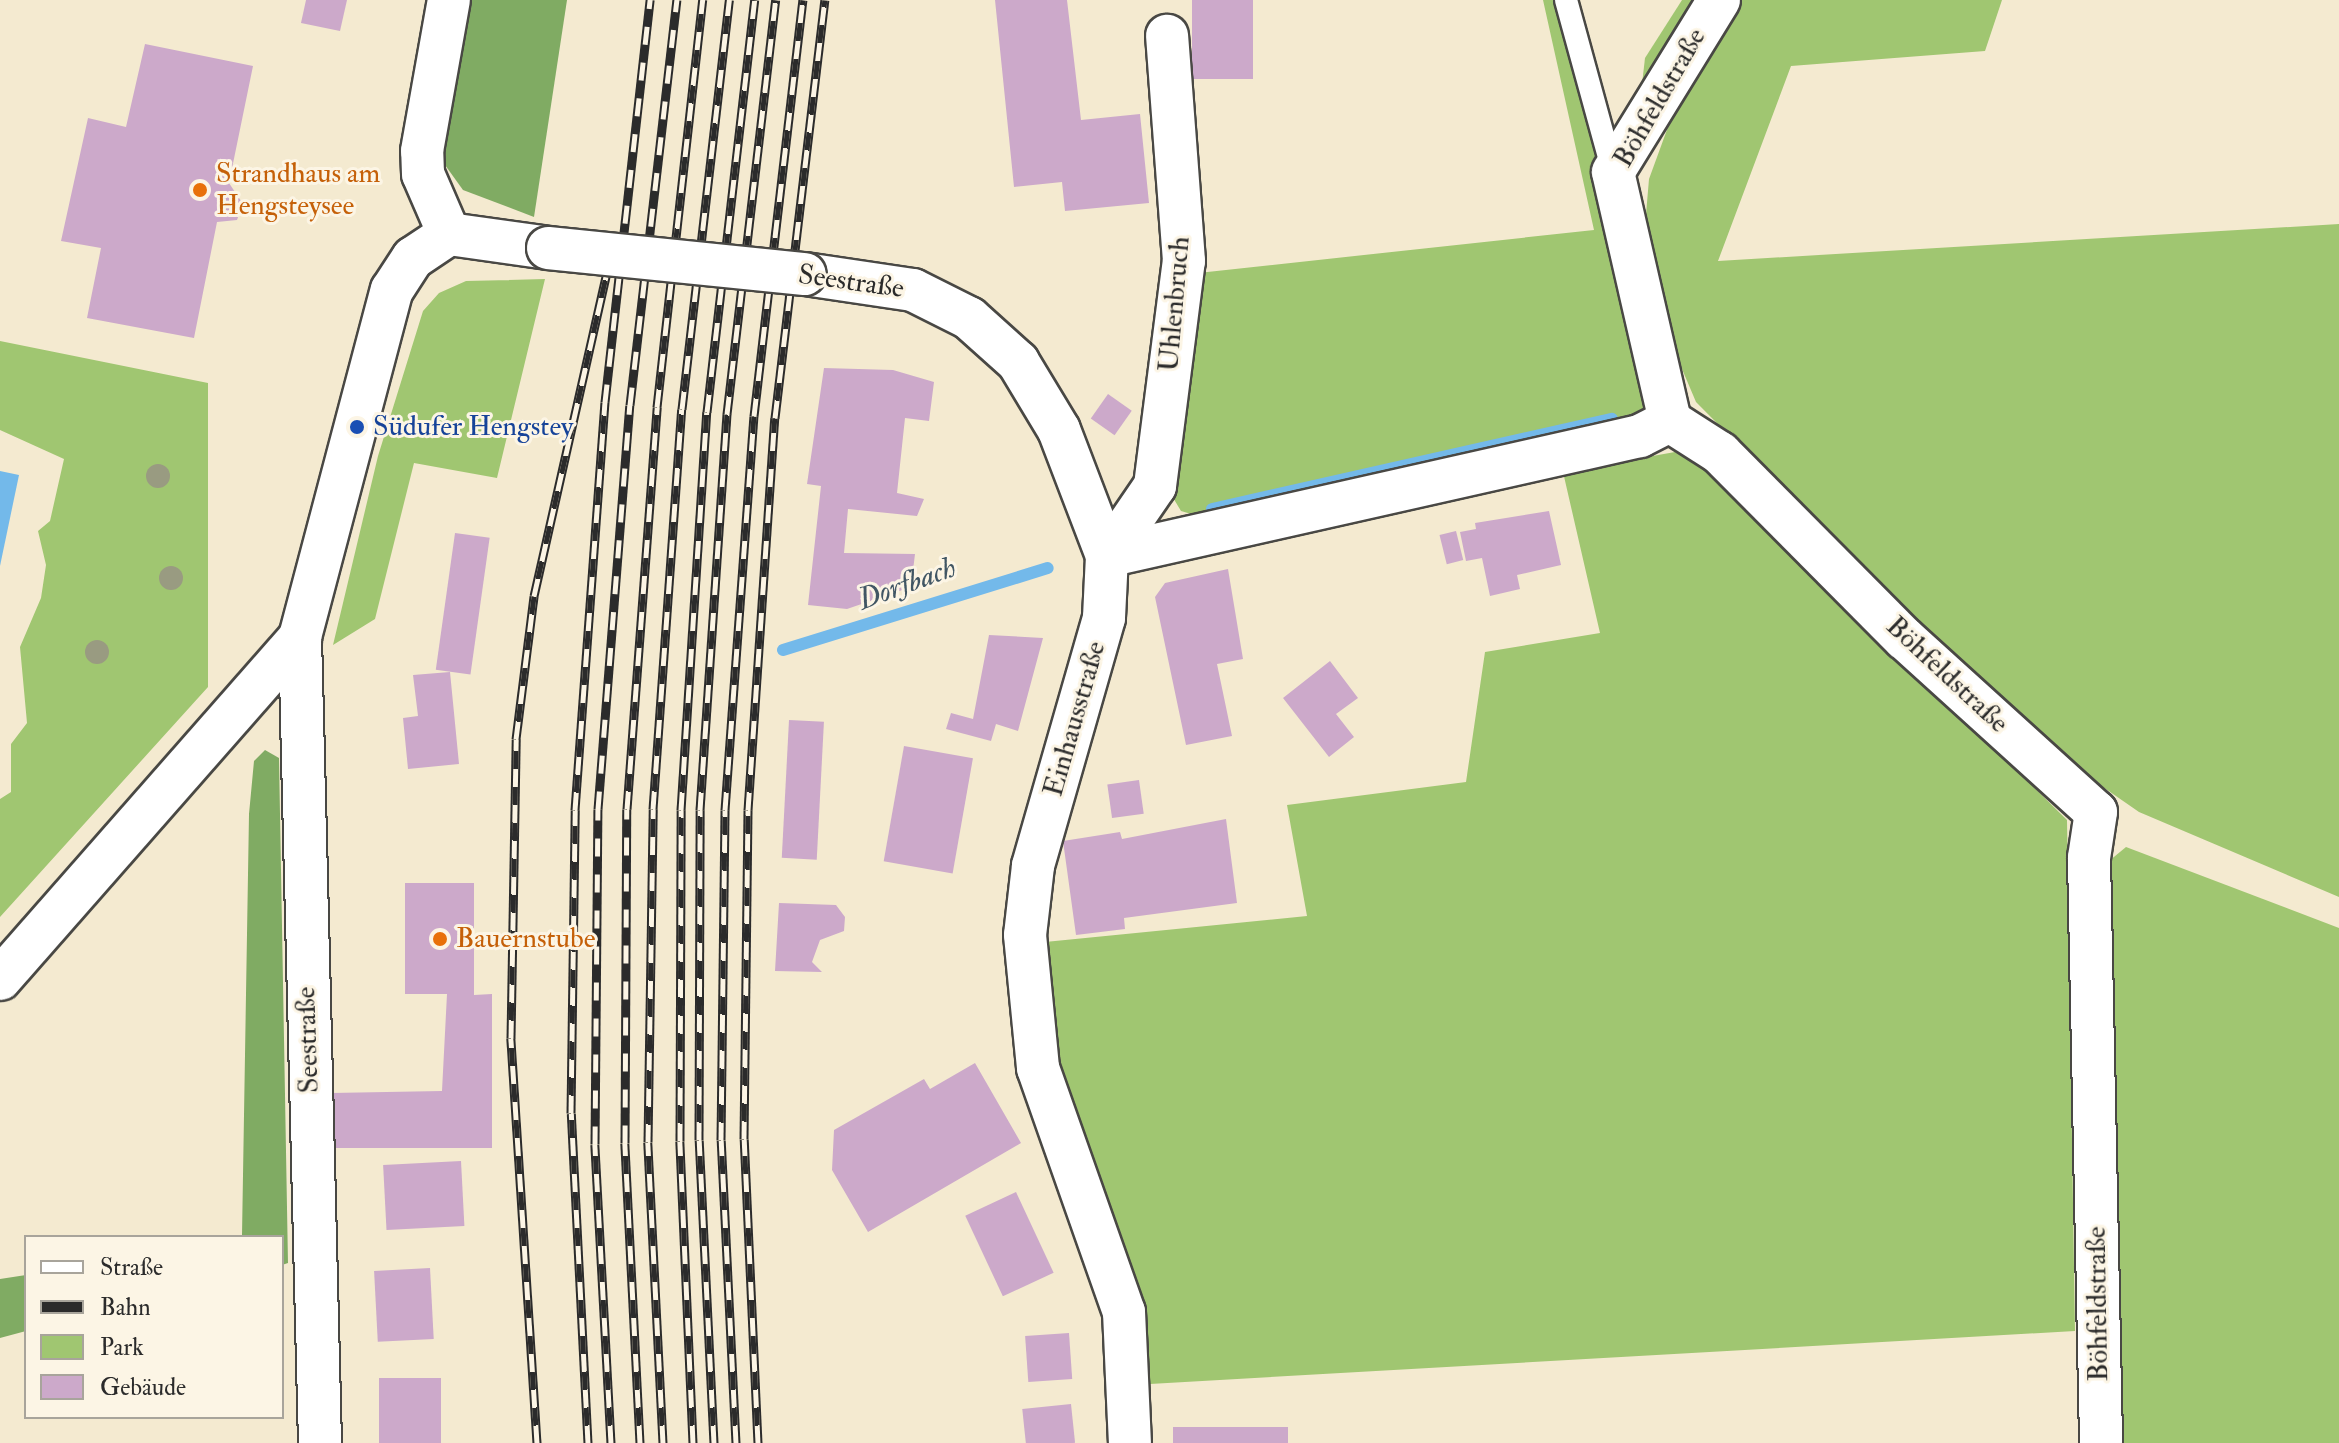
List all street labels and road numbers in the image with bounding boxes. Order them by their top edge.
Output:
street label: Böhfeldstraße [1607,22,1713,174]
street label: Uhlenbruch [1152,235,1198,373]
street label: Seestraße [796,258,906,306]
street label: Böhfeldstraße [1879,610,2015,740]
street label: Einhausstraße [1037,638,1113,800]
street label: Seestraße [289,986,327,1094]
street label: Böhfeldstraße [2080,1226,2116,1382]

